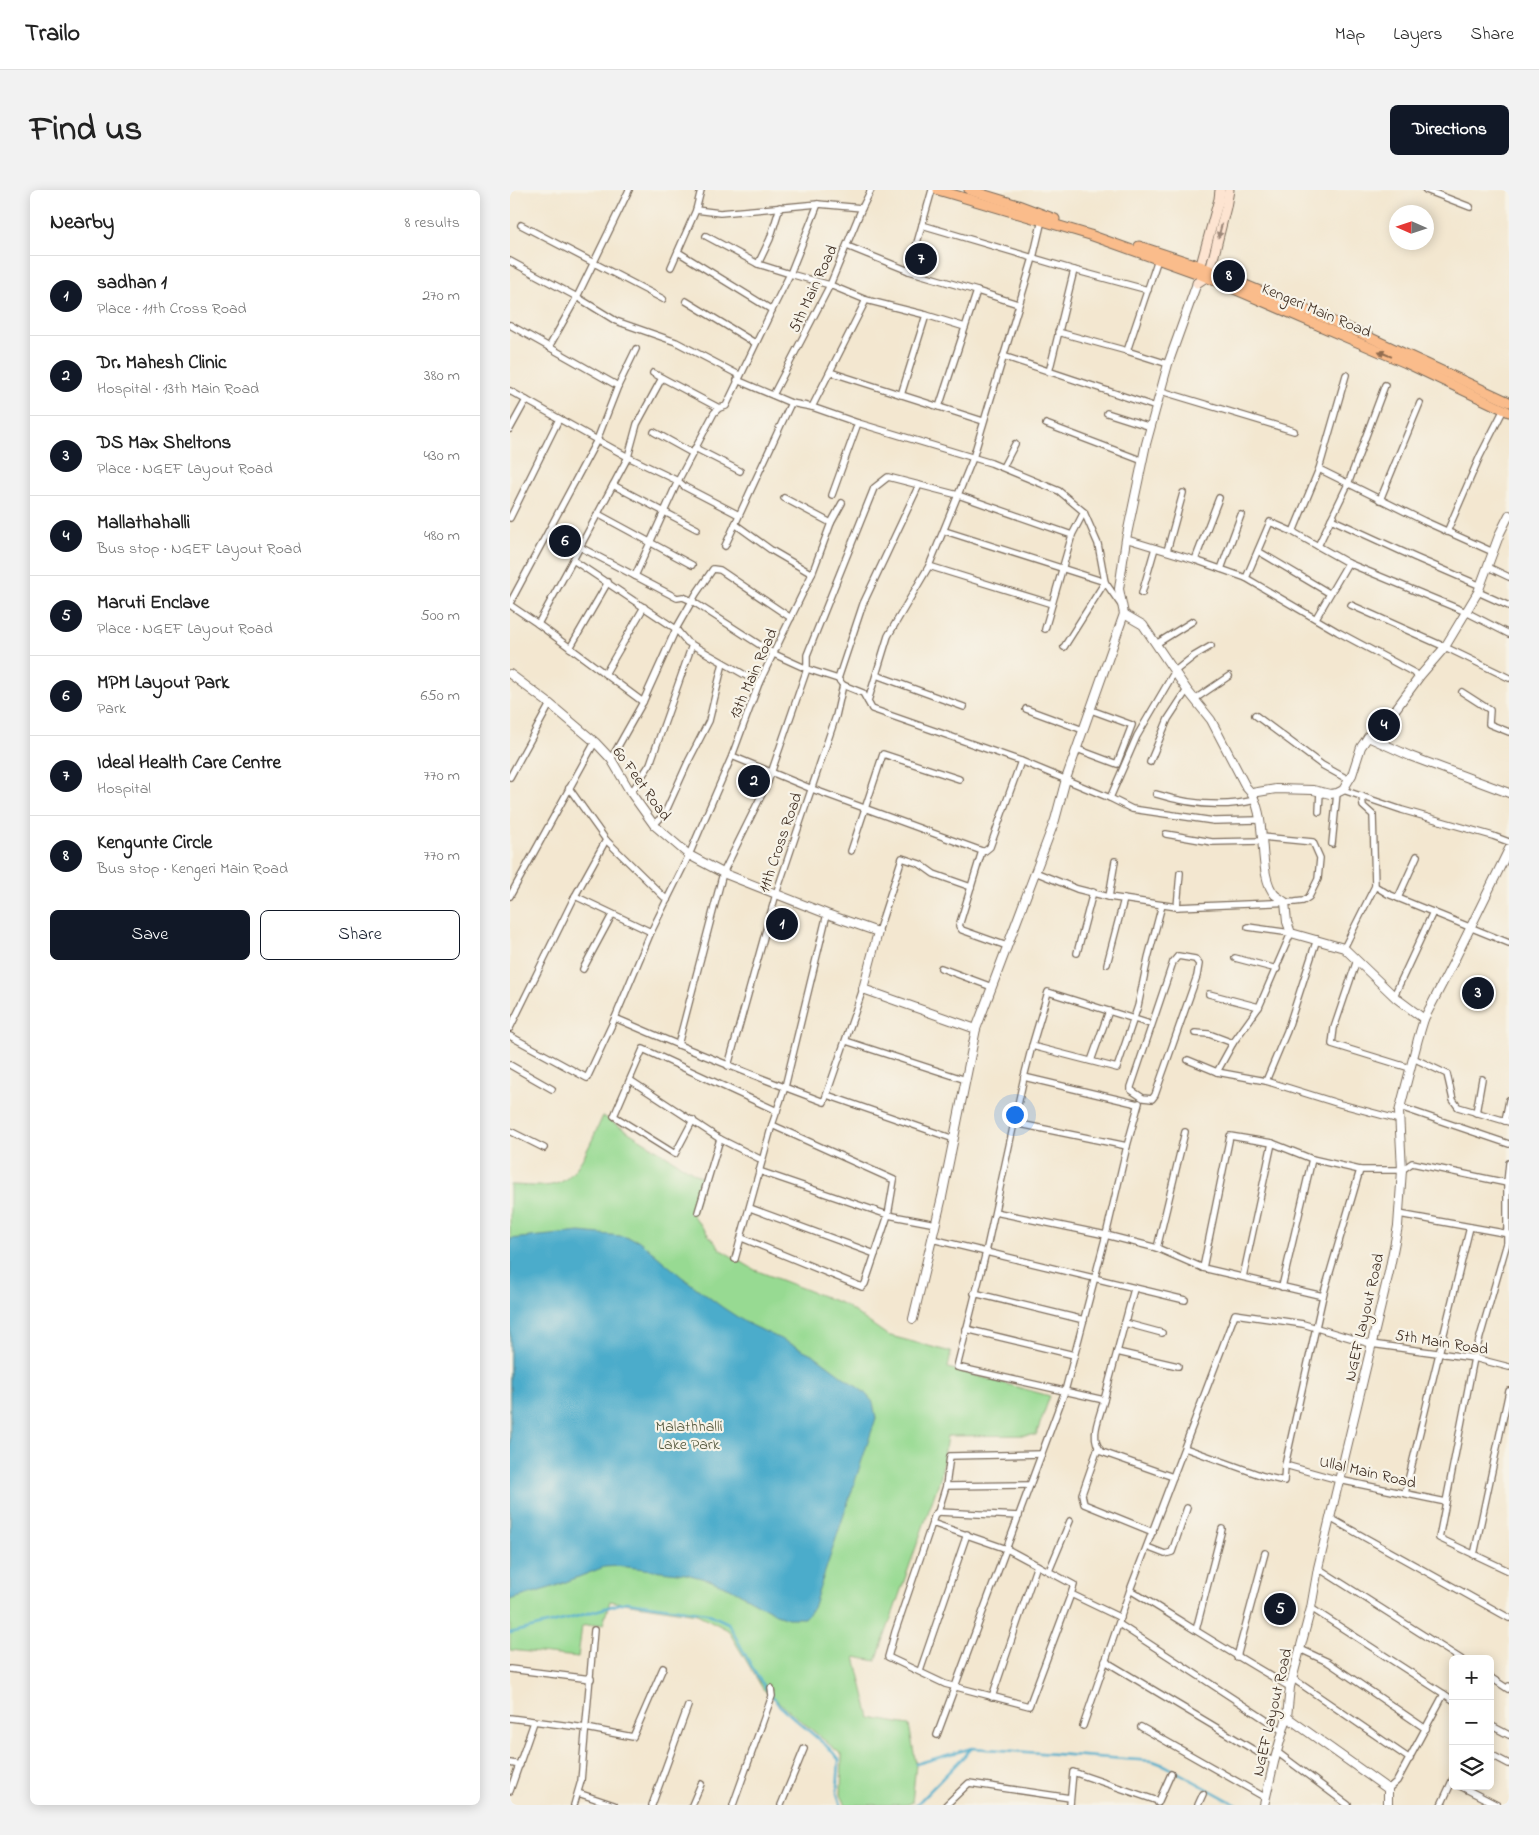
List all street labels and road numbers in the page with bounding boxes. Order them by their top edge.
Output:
street label: 5th Main Road [783,241,845,337]
street label: Kengeri Main Road [1258,277,1375,345]
street label: 13th Main Road [723,625,784,723]
street label: 60 Feet Road [606,742,677,826]
street label: 11th Cross Road [753,789,809,896]
street label: NGEF Layout Road [1339,1251,1391,1384]
street label: 5th Main Road [1393,1324,1490,1362]
street label: Ullal Main Road [1317,1450,1418,1496]
street label: NGEF Layout Road [1247,1646,1299,1779]

